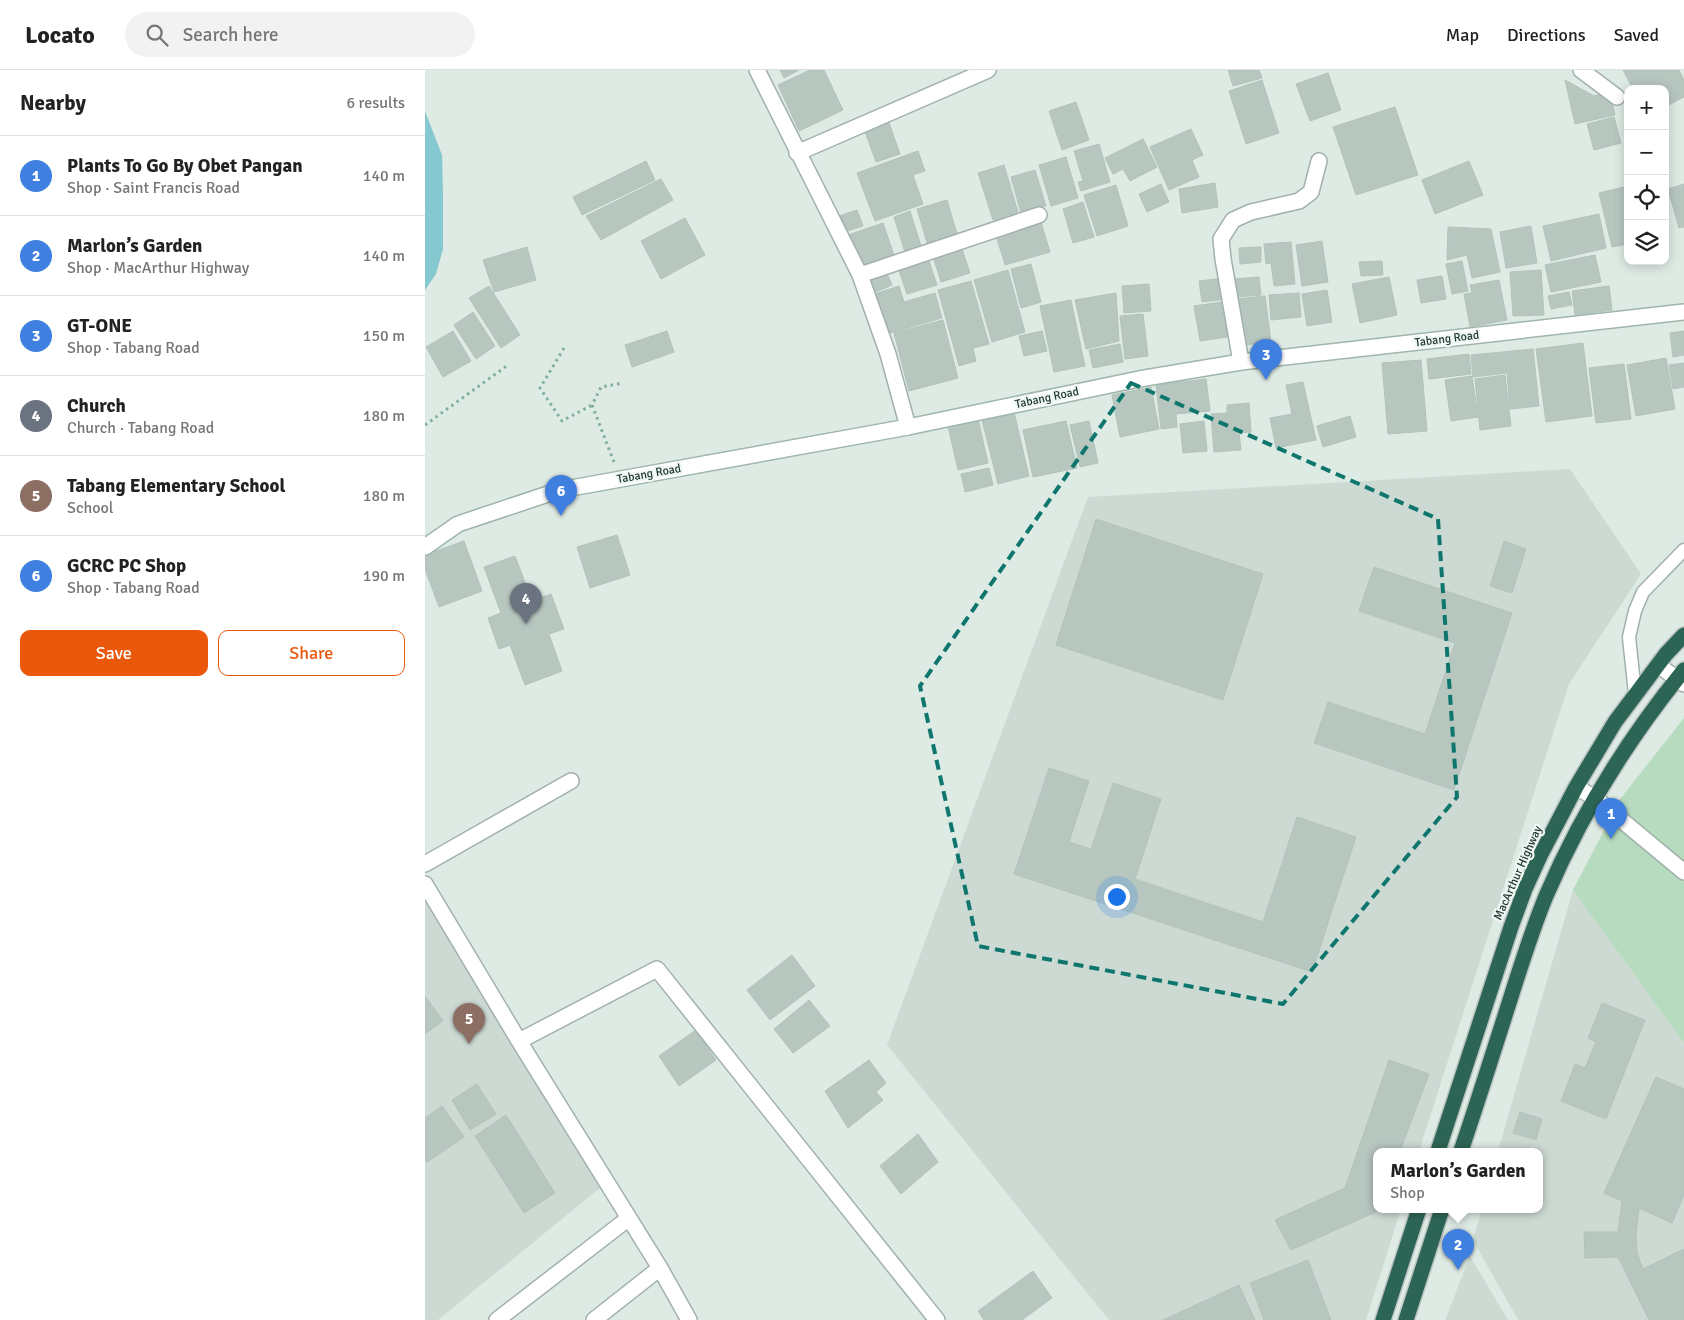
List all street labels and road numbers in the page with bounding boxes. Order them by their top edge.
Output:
street label: Tabang Road [1414,328,1480,350]
street label: Tabang Road [1014,384,1080,412]
street label: Tabang Road [616,461,682,487]
street label: MacArthur Highway [1490,823,1546,923]

